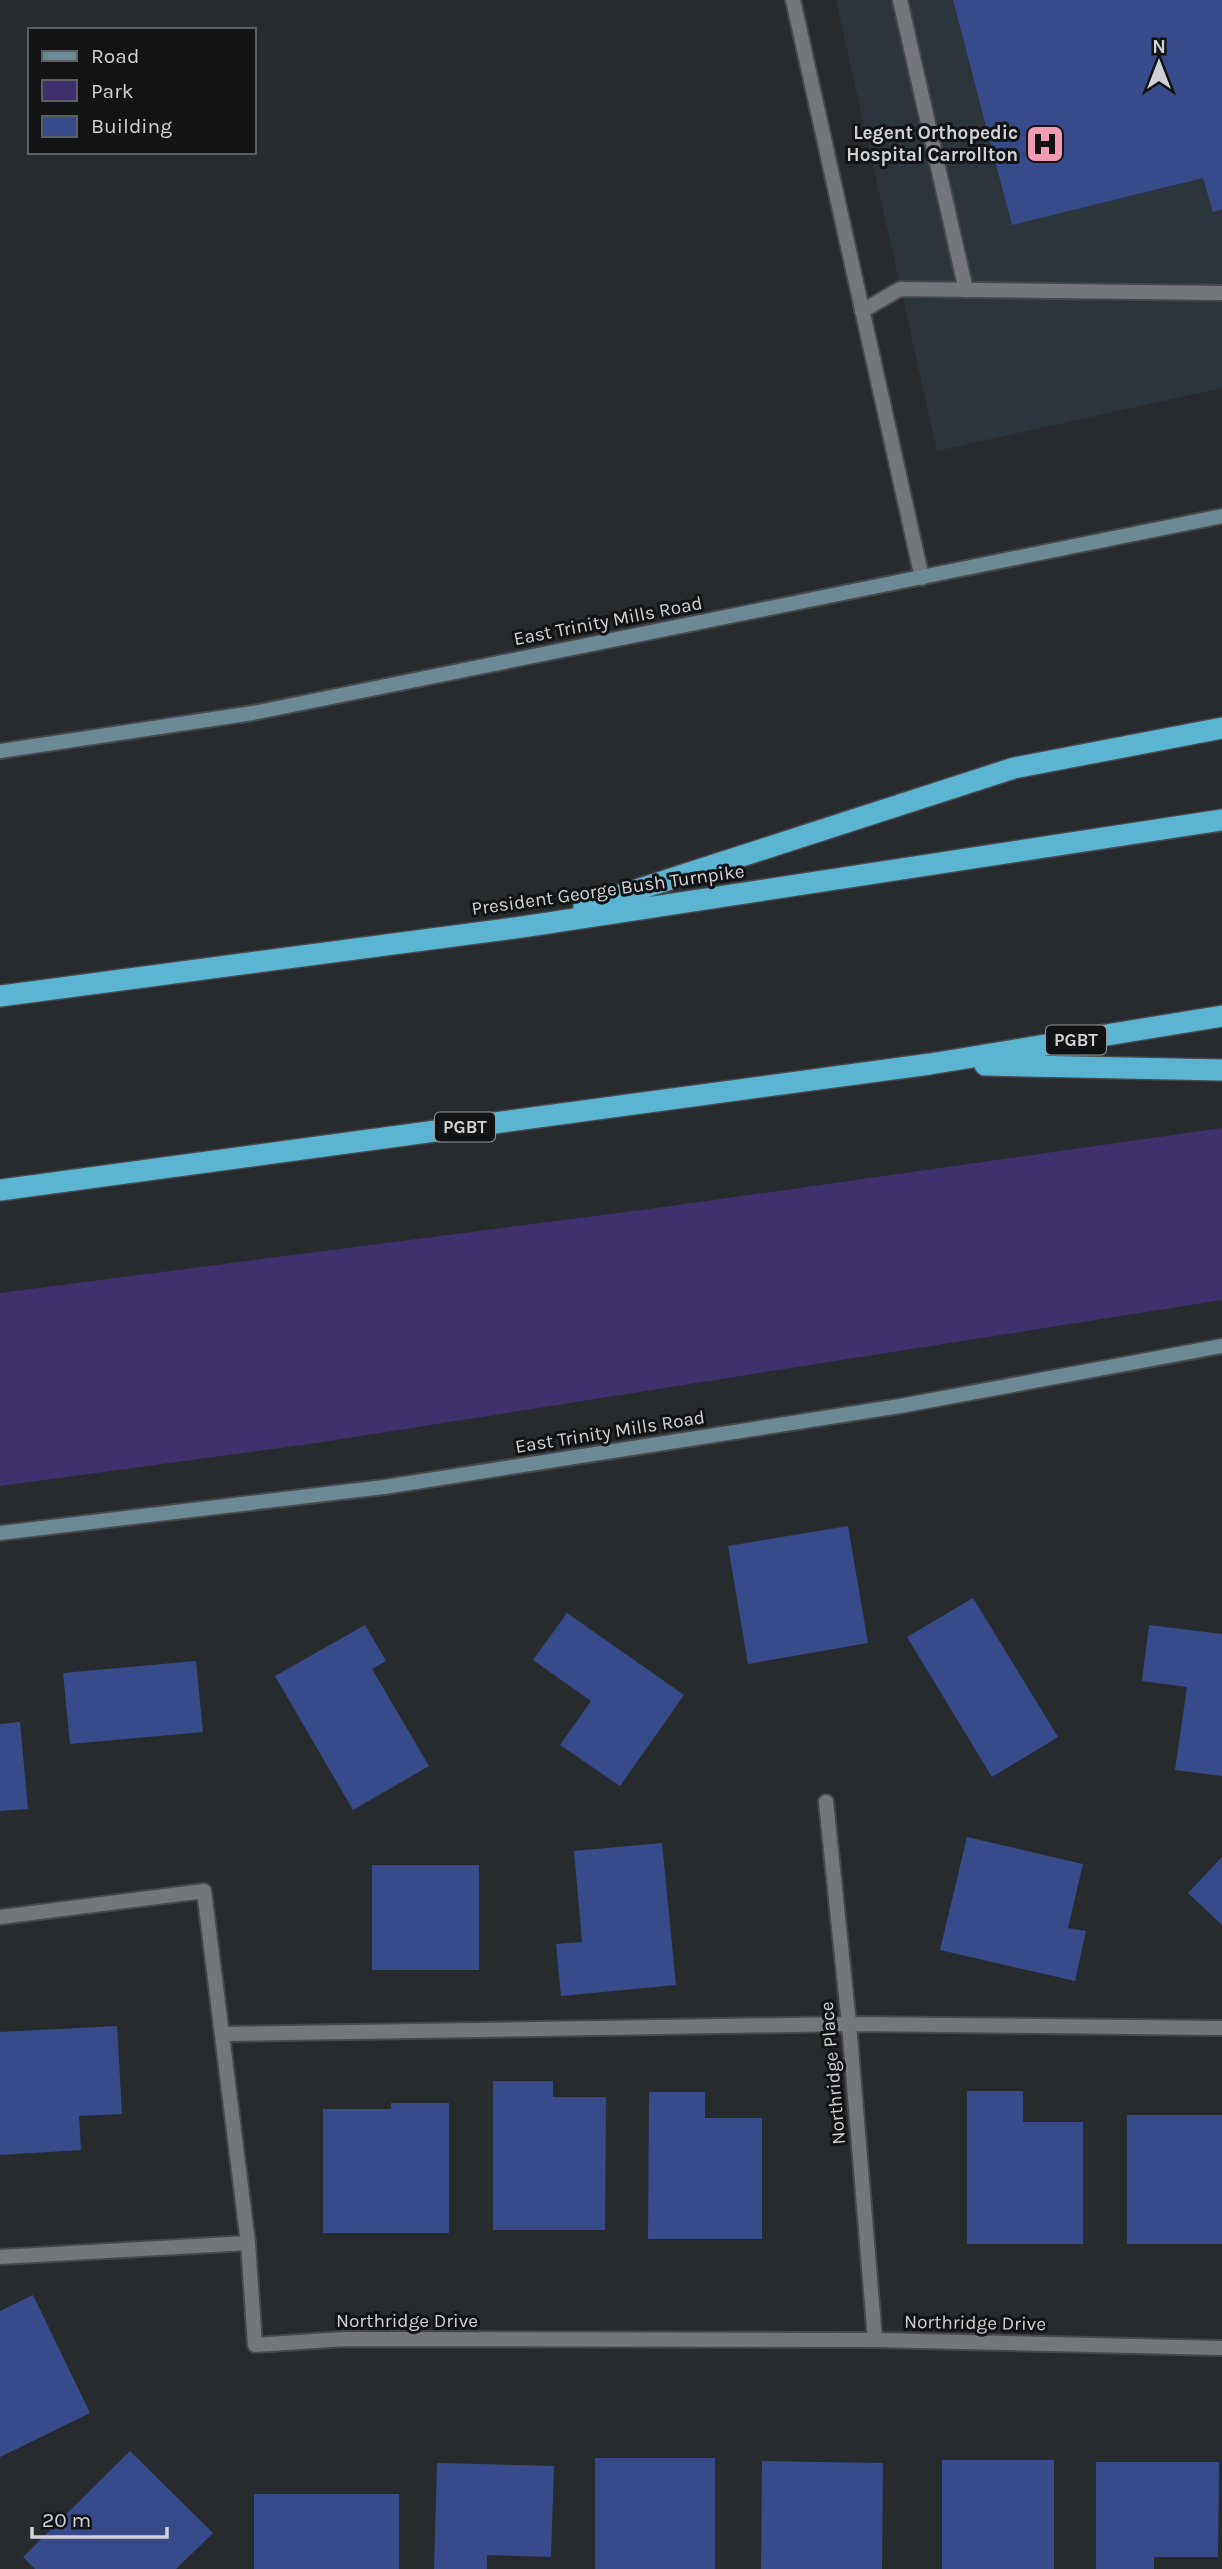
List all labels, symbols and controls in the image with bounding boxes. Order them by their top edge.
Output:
legend [28,28,256,154]
north arrow [1124,28,1194,98]
text: N [1152,36,1166,58]
text: Road [91,44,139,68]
text: Park [91,79,134,103]
text: Building [91,114,172,138]
place label: Legent Orthopedic Hospital Carrollton [846,122,1018,166]
hospital icon: Legent Orthopedic Hospital Carrollton [1024,123,1066,165]
street label: East Trinity Mills Road [512,592,704,650]
street label: President George Bush Turnpike [470,860,746,920]
road number: PGBT [1046,1026,1106,1055]
road number: PGBT [435,1112,495,1142]
street label: East Trinity Mills Road [514,1406,706,1458]
street label: Northridge Place [816,2001,850,2145]
street label: Northridge Drive [336,2310,478,2332]
street label: Northridge Drive [904,2311,1046,2335]
scale bar [32,2496,166,2540]
text: 20 m [42,2508,91,2532]

